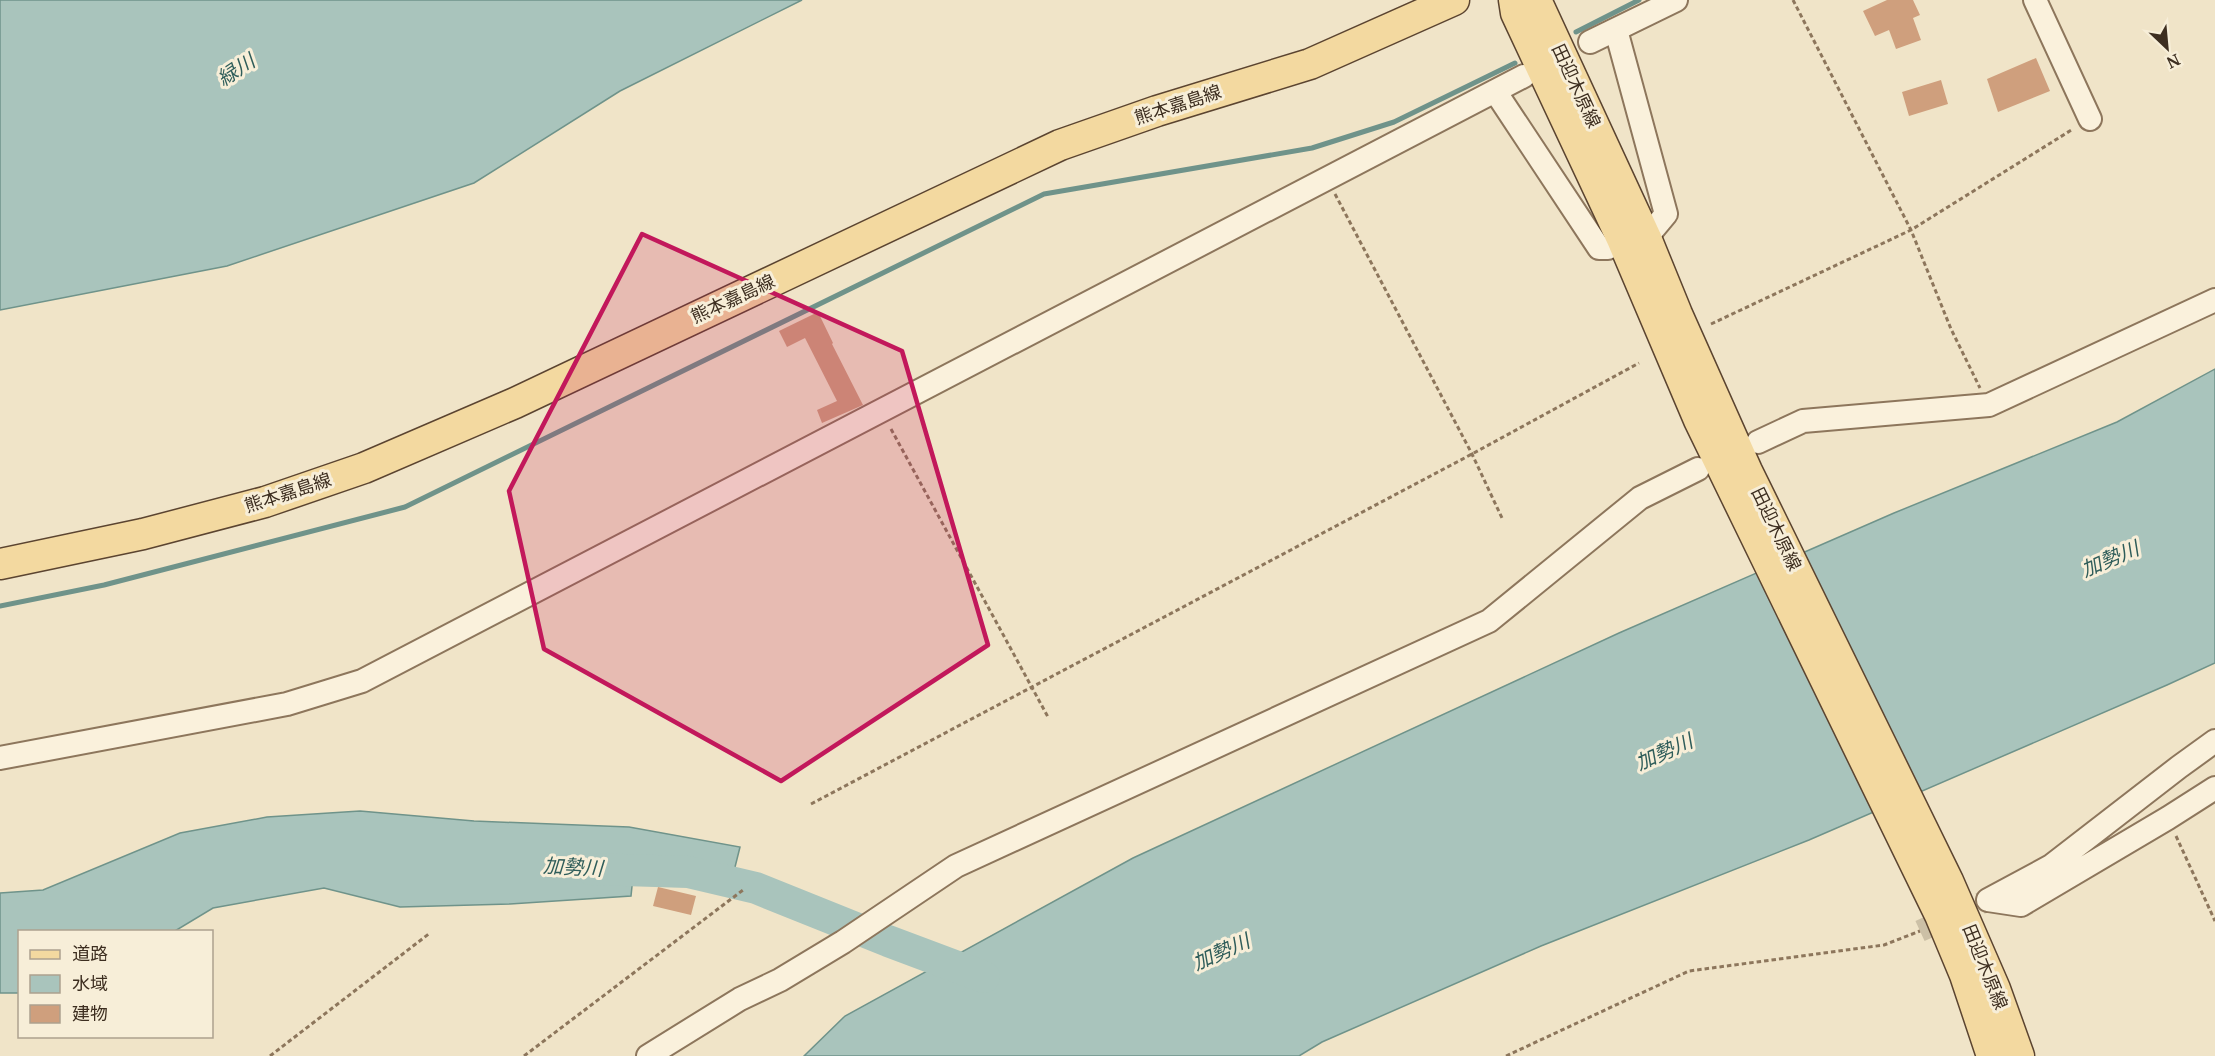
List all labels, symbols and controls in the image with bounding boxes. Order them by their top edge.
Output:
north arrow [2137,18,2197,78]
street label: 田迎木原線 [1547,40,1607,131]
water label: 緑川 [212,46,262,92]
text: N [2163,49,2184,74]
street label: 熊本嘉島線 [1131,79,1224,129]
street label: 熊本嘉島線 [687,268,778,328]
street label: 熊本嘉島線 [241,467,334,517]
street label: 田迎木原線 [1746,483,1807,574]
water label: 加勢川 [2077,534,2145,583]
water label: 加勢川 [1631,726,1699,776]
water label: 加勢川 [542,851,606,882]
street label: 田迎木原線 [1958,920,2014,1013]
water label: 加勢川 [1188,926,1256,976]
legend [18,930,213,1038]
text: 道路 [72,941,108,965]
text: 水域 [72,971,108,995]
text: 建物 [72,1001,108,1025]

